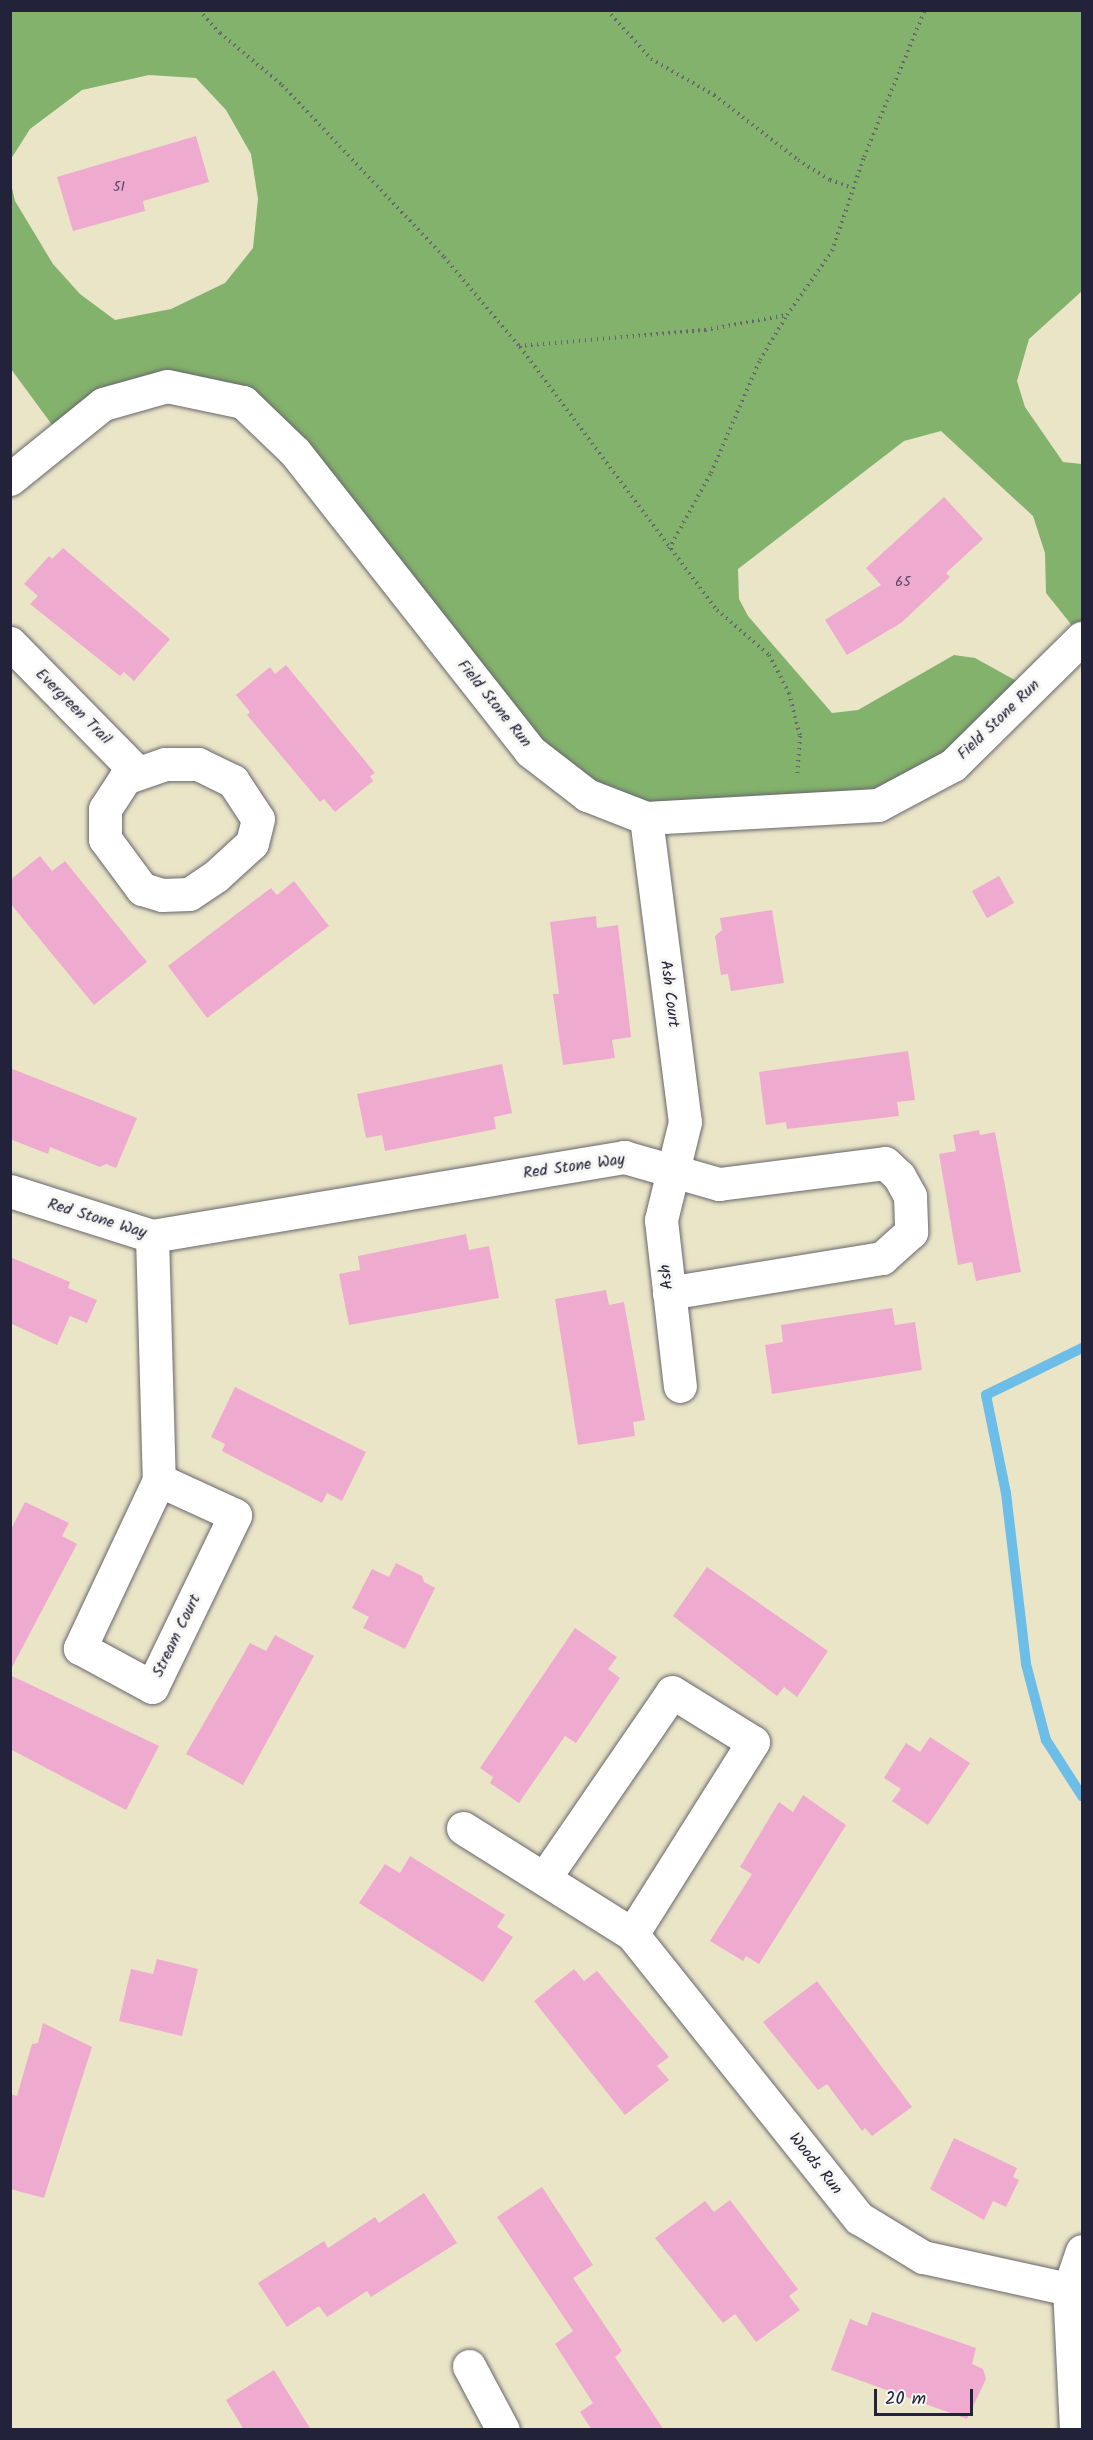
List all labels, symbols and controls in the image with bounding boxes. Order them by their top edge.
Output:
house number: 51 [113,179,125,195]
house number: 65 [895,574,911,590]
street label: Field Stone Run [453,656,535,752]
street label: Evergreen Trail [31,665,115,749]
street label: Field Stone Run [954,676,1044,764]
street label: Ash Court [655,959,683,1029]
street label: Red Stone Way [522,1150,626,1184]
street label: Red Stone Way [45,1195,149,1243]
street label: Ash [656,1263,678,1291]
street label: Stream Court [149,1591,205,1681]
street label: Woods Run [784,2129,846,2199]
scale bar [877,2377,976,2415]
text: 20 m [885,2385,926,2414]

